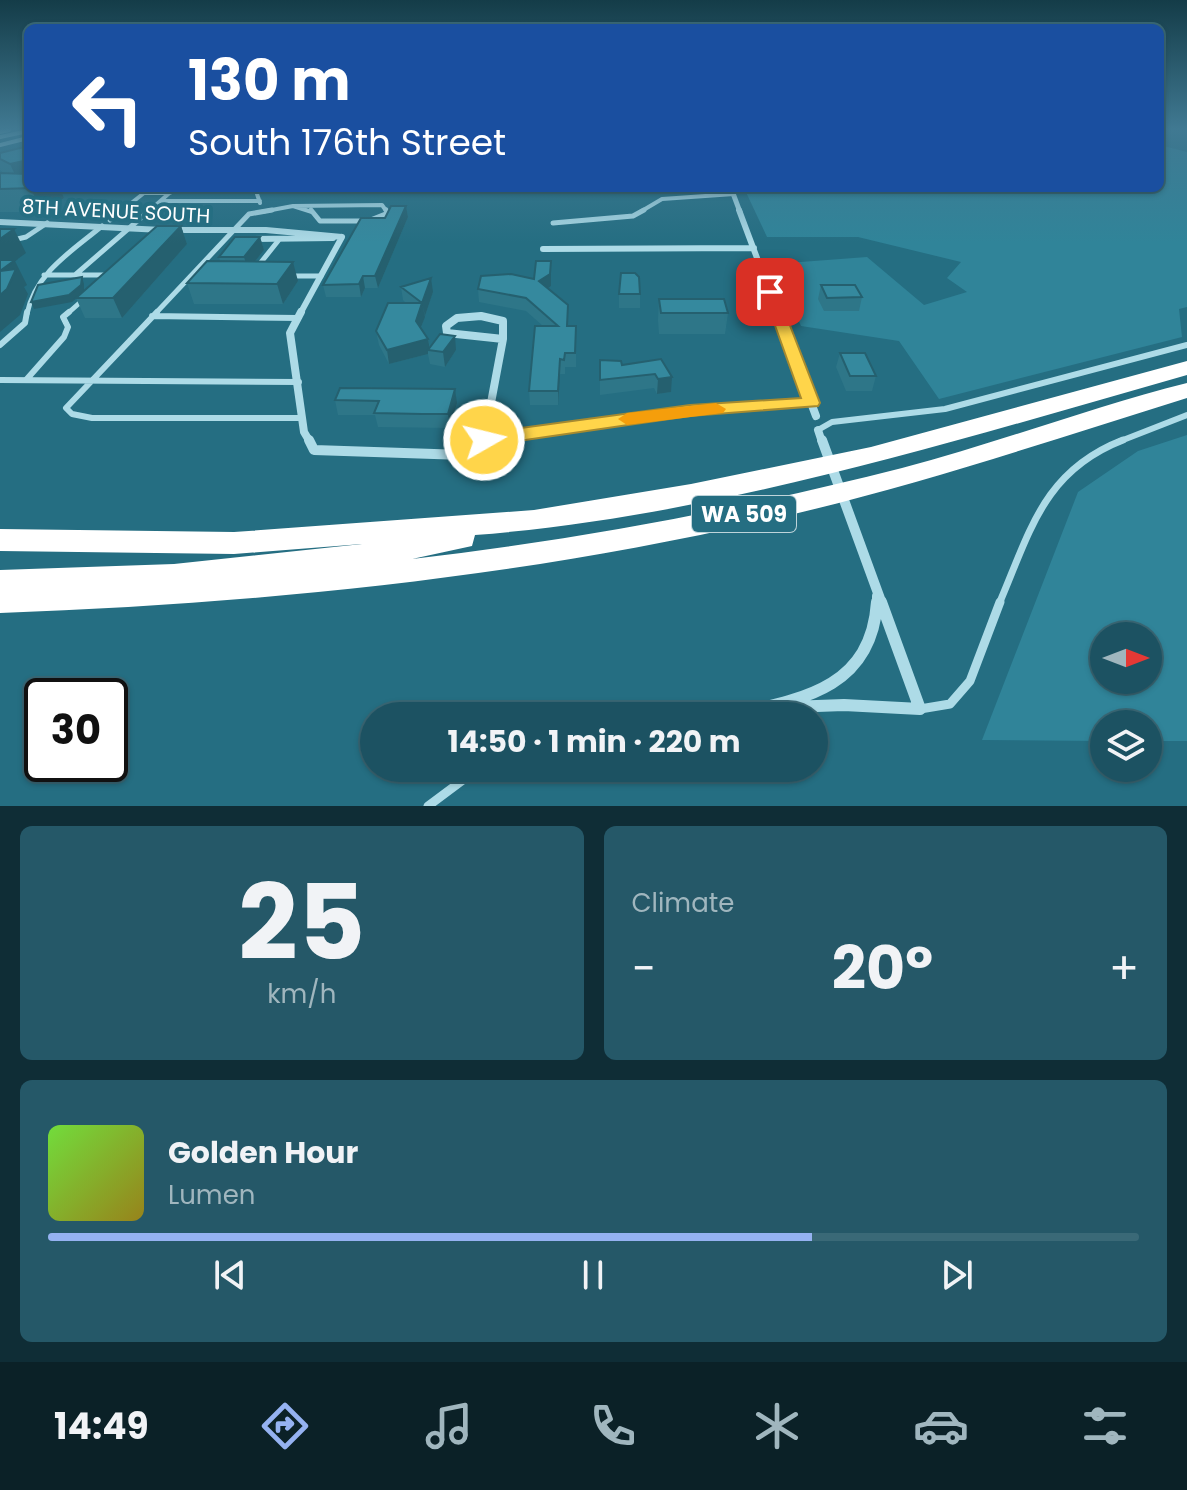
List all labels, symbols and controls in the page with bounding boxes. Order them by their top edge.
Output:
text: 130 m [188,41,351,120]
icon: left [56,56,160,160]
text: South 176th Street [188,117,506,168]
street label: 8TH AVENUE SOUTH [21,192,211,230]
pin [736,258,804,326]
icon: arrive [748,270,792,314]
position arrow [442,398,526,482]
road number: WA 509 [692,496,796,532]
north arrow [1090,622,1162,694]
map controls [1090,622,1162,782]
speed limit sign: 30 [24,678,128,782]
button: layers [1090,710,1162,782]
text: 14:50 · 1 min · 220 m [448,720,740,763]
text: 25 [238,850,365,995]
text: Climate [632,885,734,921]
text: 20° [832,926,933,1010]
text: − [632,938,656,999]
text: + [1109,938,1139,999]
text: km/h [267,976,336,1012]
text: Golden Hour [168,1131,358,1174]
text: Lumen [168,1177,255,1213]
icon: previous [208,1253,252,1297]
icon: pause [571,1253,615,1297]
icon: next [935,1253,979,1297]
icon: directions [257,1398,313,1454]
icon: music [421,1398,477,1454]
icon: phone [585,1398,641,1454]
icon: climate [749,1398,805,1454]
icon: car [913,1398,969,1454]
icon: filters [1077,1398,1133,1454]
text: 14:49 [54,1401,149,1452]

